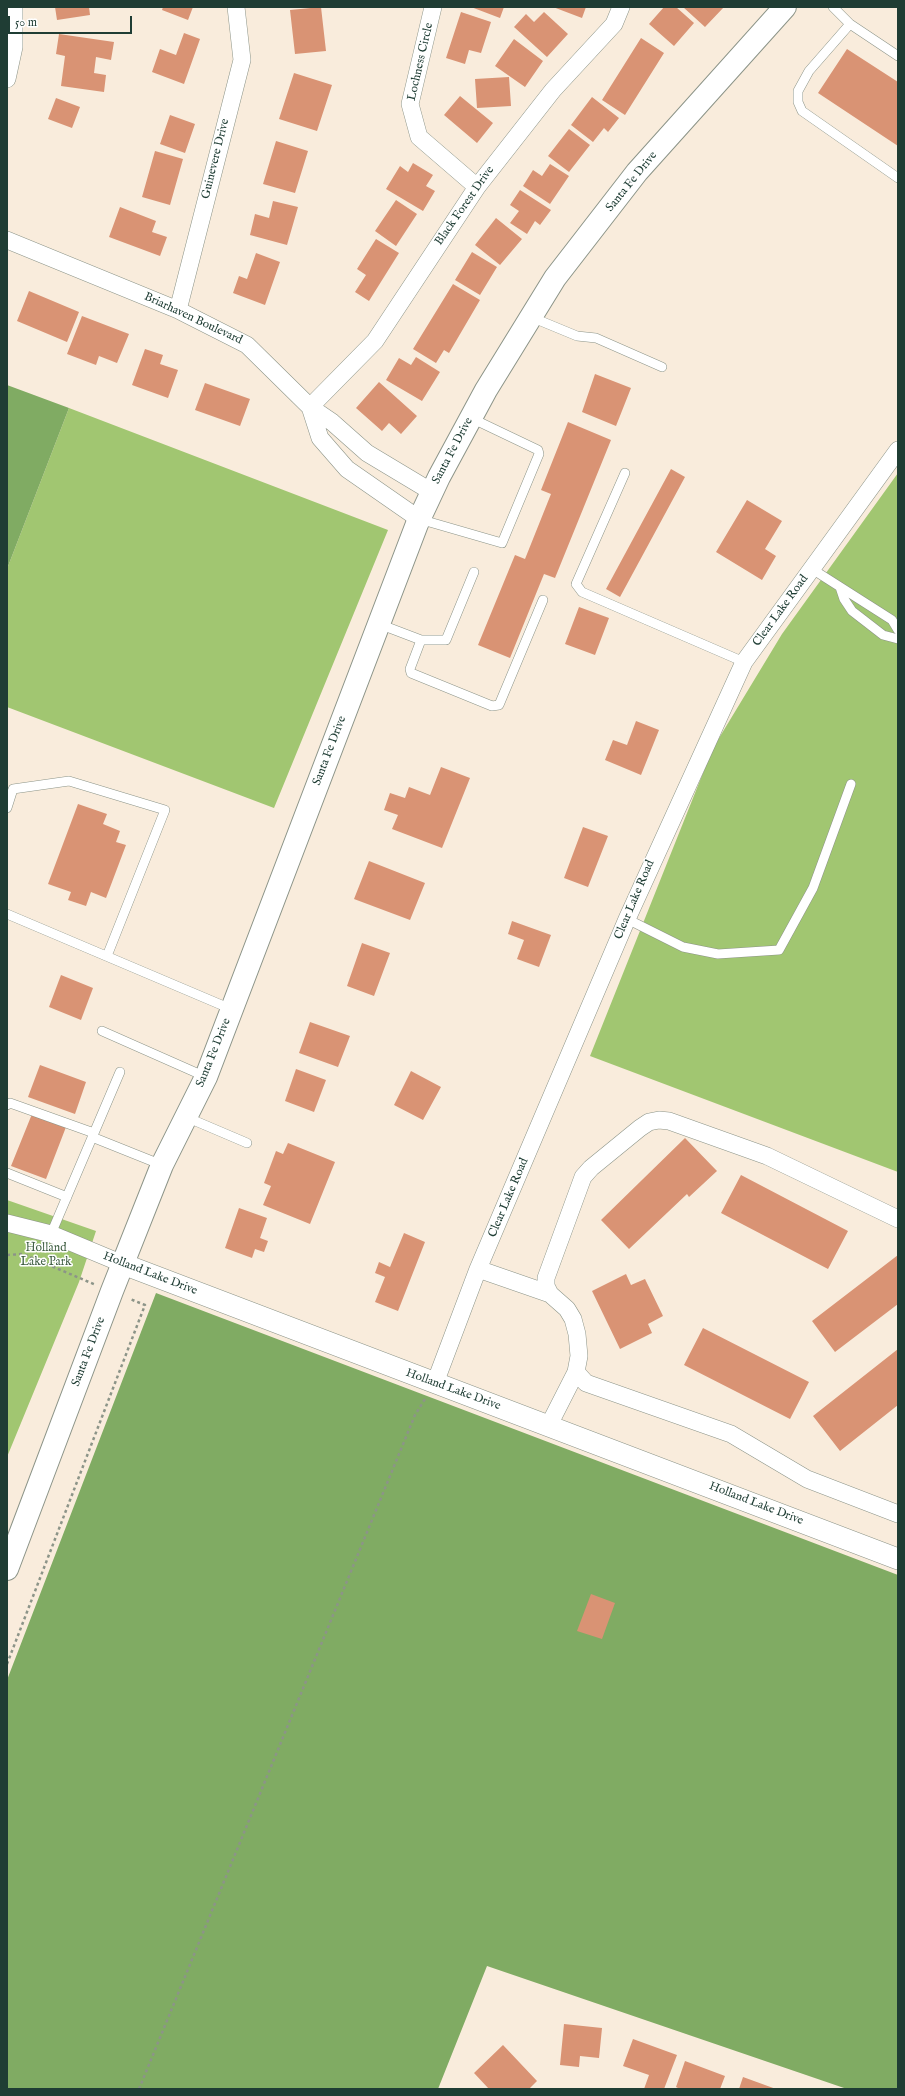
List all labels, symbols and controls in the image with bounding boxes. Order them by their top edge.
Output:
scale bar [10,8,134,34]
text: 50 m [15,15,37,30]
street label: Lochness Circle [405,22,437,102]
street label: Guinevere Drive [199,117,233,201]
street label: Santa Fe Drive [603,149,661,215]
street label: Black Forest Drive [432,164,498,248]
street label: Briarhaven Boulevard [142,290,244,348]
street label: Santa Fe Drive [429,415,477,487]
street label: Clear Lake Road [750,572,812,650]
street label: Santa Fe Drive [310,714,350,788]
street label: Clear Lake Road [612,858,658,942]
street label: Santa Fe Drive [194,1016,234,1090]
street label: Clear Lake Road [486,1156,532,1240]
park label: Holland Lake Park [20,1242,72,1270]
street label: Holland Lake Drive [101,1249,199,1299]
street label: Santa Fe Drive [69,1315,109,1389]
street label: Holland Lake Drive [404,1366,502,1414]
street label: Holland Lake Drive [707,1479,805,1529]

